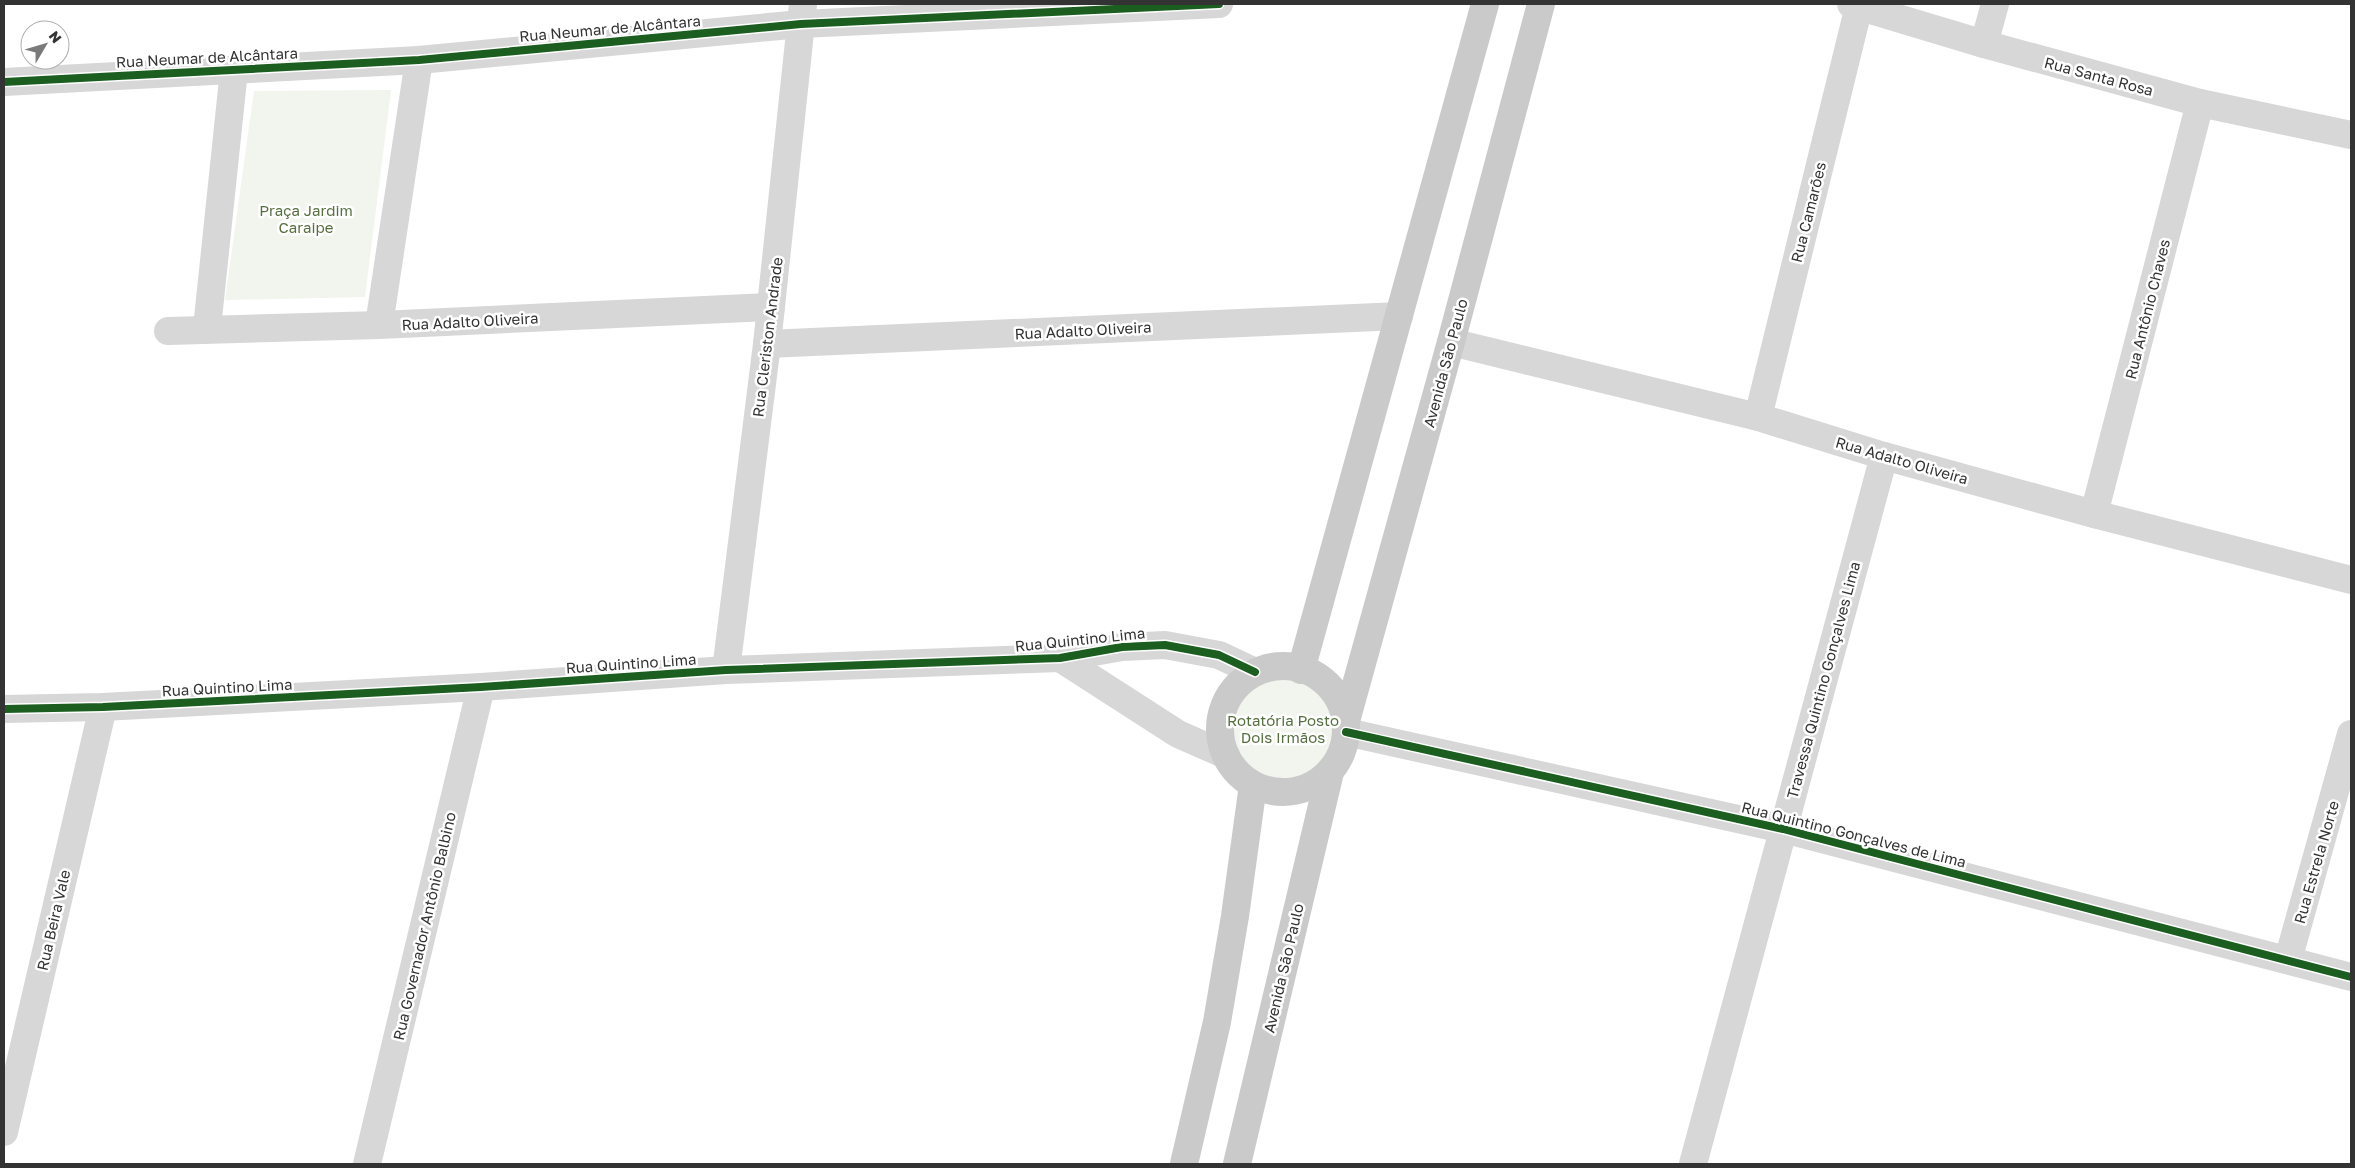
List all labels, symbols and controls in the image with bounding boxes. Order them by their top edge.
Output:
street label: Rua Neumar de Alcântara [518,11,702,45]
north arrow [20,20,70,70]
text: N [46,27,66,46]
street label: Rua Neumar de Alcântara [116,43,298,71]
street label: Rua Santa Rosa [2043,53,2155,99]
street label: Rua Camarões [1787,160,1829,264]
park label: Praça Jardim Caraipe [259,201,353,236]
street label: Rua Antônio Chaves [2121,237,2173,381]
street label: Rua Cleriston Andrade [748,256,786,418]
street label: Avenida São Paulo [1419,297,1471,429]
street label: Rua Adalto Oliveira [401,308,539,334]
street label: Rua Adalto Oliveira [1014,317,1152,343]
street label: Rua Adalto Oliveira [1834,432,1970,488]
street label: Travessa Quintino Gonçalves Lima [1783,559,1863,801]
street label: Rua Quintino Lima [1014,623,1146,655]
street label: Rua Quintino Lima [565,649,697,677]
street label: Rua Quintino Lima [161,675,293,699]
park label: Rotatória Posto Dois Irmãos [1227,711,1339,746]
street label: Rua Quintino Gonçalves de Lima [1740,797,1968,871]
street label: Rua Estrela Norte [2290,798,2342,926]
street label: Rua Governador Antônio Balbino [389,810,459,1042]
street label: Rua Beira Vale [33,868,73,972]
street label: Avenida São Paulo [1259,901,1307,1035]

